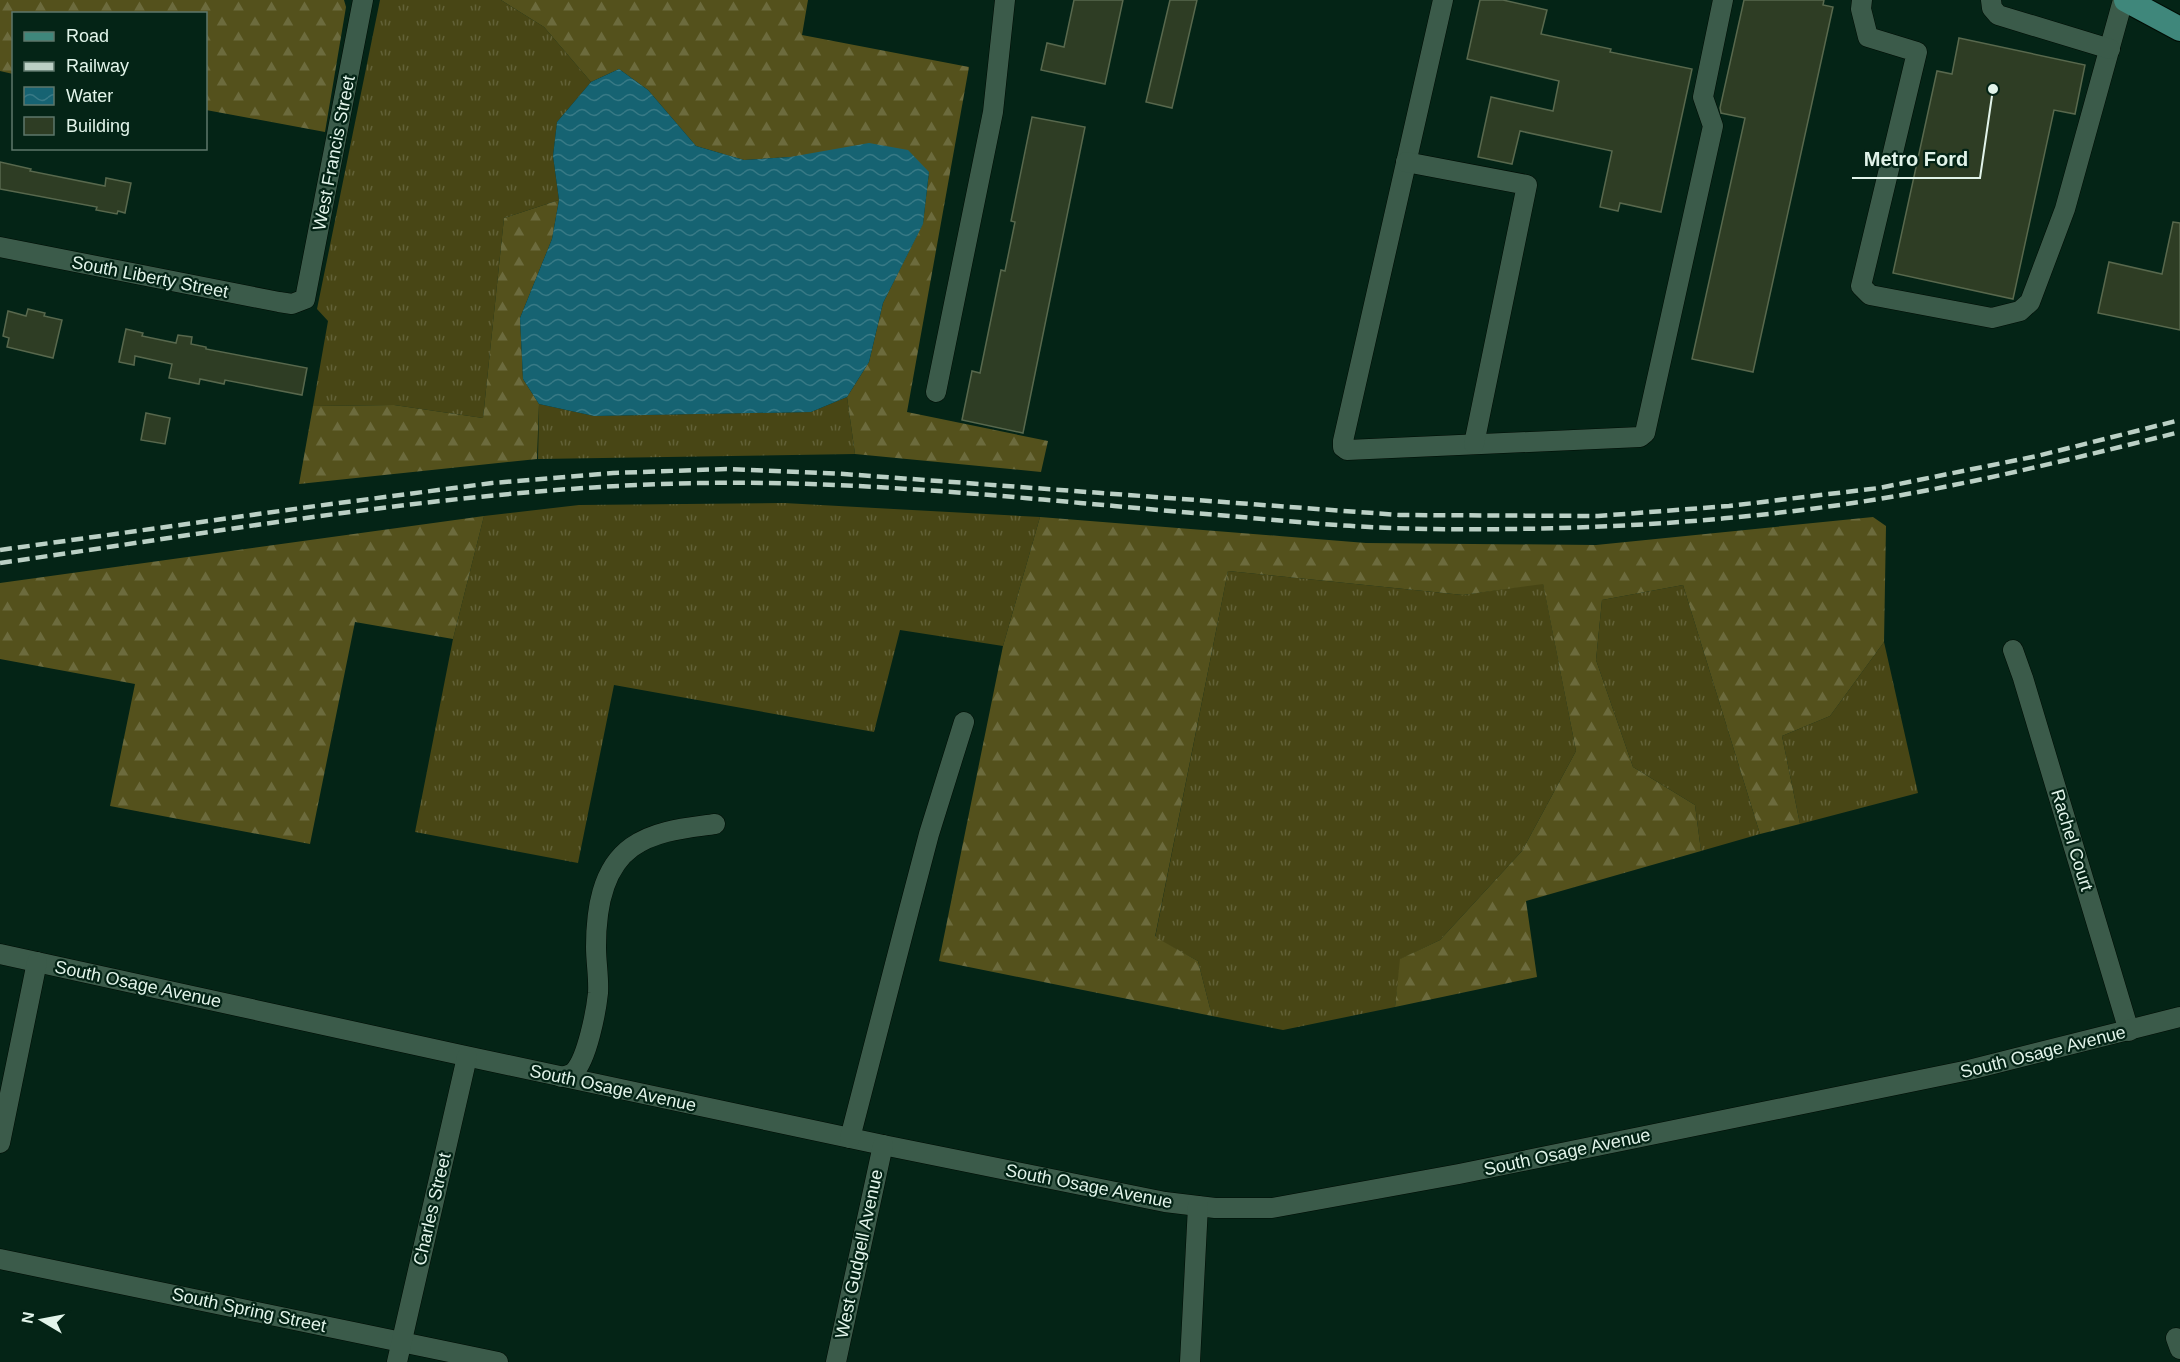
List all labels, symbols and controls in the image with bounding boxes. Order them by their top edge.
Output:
legend [12,12,207,150]
text: Road [66,26,109,46]
text: Railway [66,56,129,76]
street label: West Francis Street [309,74,359,232]
text: Water [66,86,113,106]
text: Building [66,116,130,136]
callout: Metro Ford [1852,140,1980,178]
text: Metro Ford [1864,148,1968,170]
street label: South Liberty Street [70,252,230,302]
street label: Rachel Court [2047,787,2097,893]
street label: South Osage Avenue [53,957,223,1011]
street label: South Osage Avenue [1958,1022,2128,1082]
street label: South Osage Avenue [528,1061,698,1115]
street label: South Osage Avenue [1482,1125,1652,1179]
street label: Charles Street [409,1151,455,1267]
street label: South Osage Avenue [1004,1160,1174,1212]
street label: West Gudgell Avenue [831,1168,887,1340]
street label: South Spring Street [170,1284,328,1336]
north arrow [12,1290,72,1350]
text: N [18,1310,37,1325]

